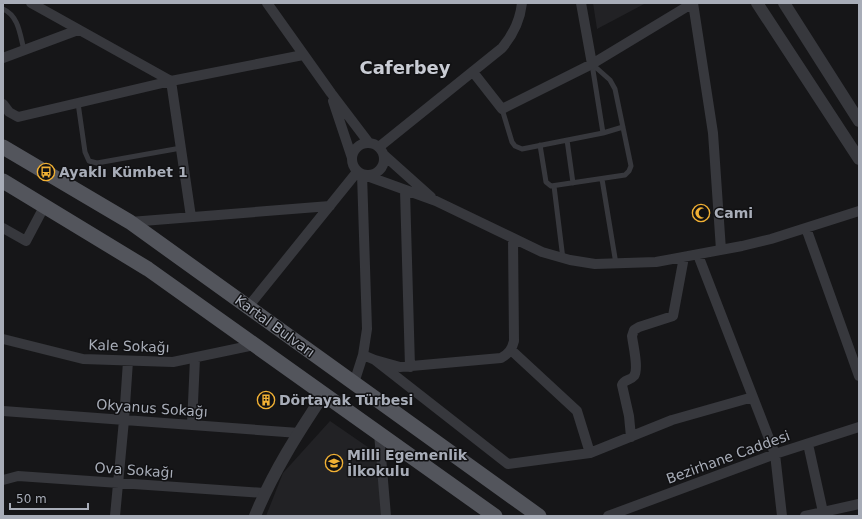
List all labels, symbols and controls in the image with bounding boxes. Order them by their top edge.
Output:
district label: Caferbey [359,57,451,78]
bus stop icon: Ayaklı Kümbet 1 [36,162,56,182]
place label: Ayaklı Kümbet 1 [59,164,188,180]
mosque icon: Cami [691,203,711,223]
place label: Cami [714,205,753,221]
street label: Kartal Bulvarı [232,292,318,360]
street label: Kale Sokağı [88,337,170,355]
building icon: Dörtayak Türbesi [256,390,276,410]
place label: Dörtayak Türbesi [279,392,413,408]
street label: Okyanus Sokağı [96,396,208,420]
street label: Bezirhane Caddesi [664,427,792,487]
place label: Milli Egemenlik İlkokulu [347,447,468,479]
school or university icon: Milli Egemenlik İlkokulu [324,453,344,473]
street label: Ova Sokağı [94,459,174,481]
scale bar [10,485,88,511]
text: 50 m [16,492,47,506]

